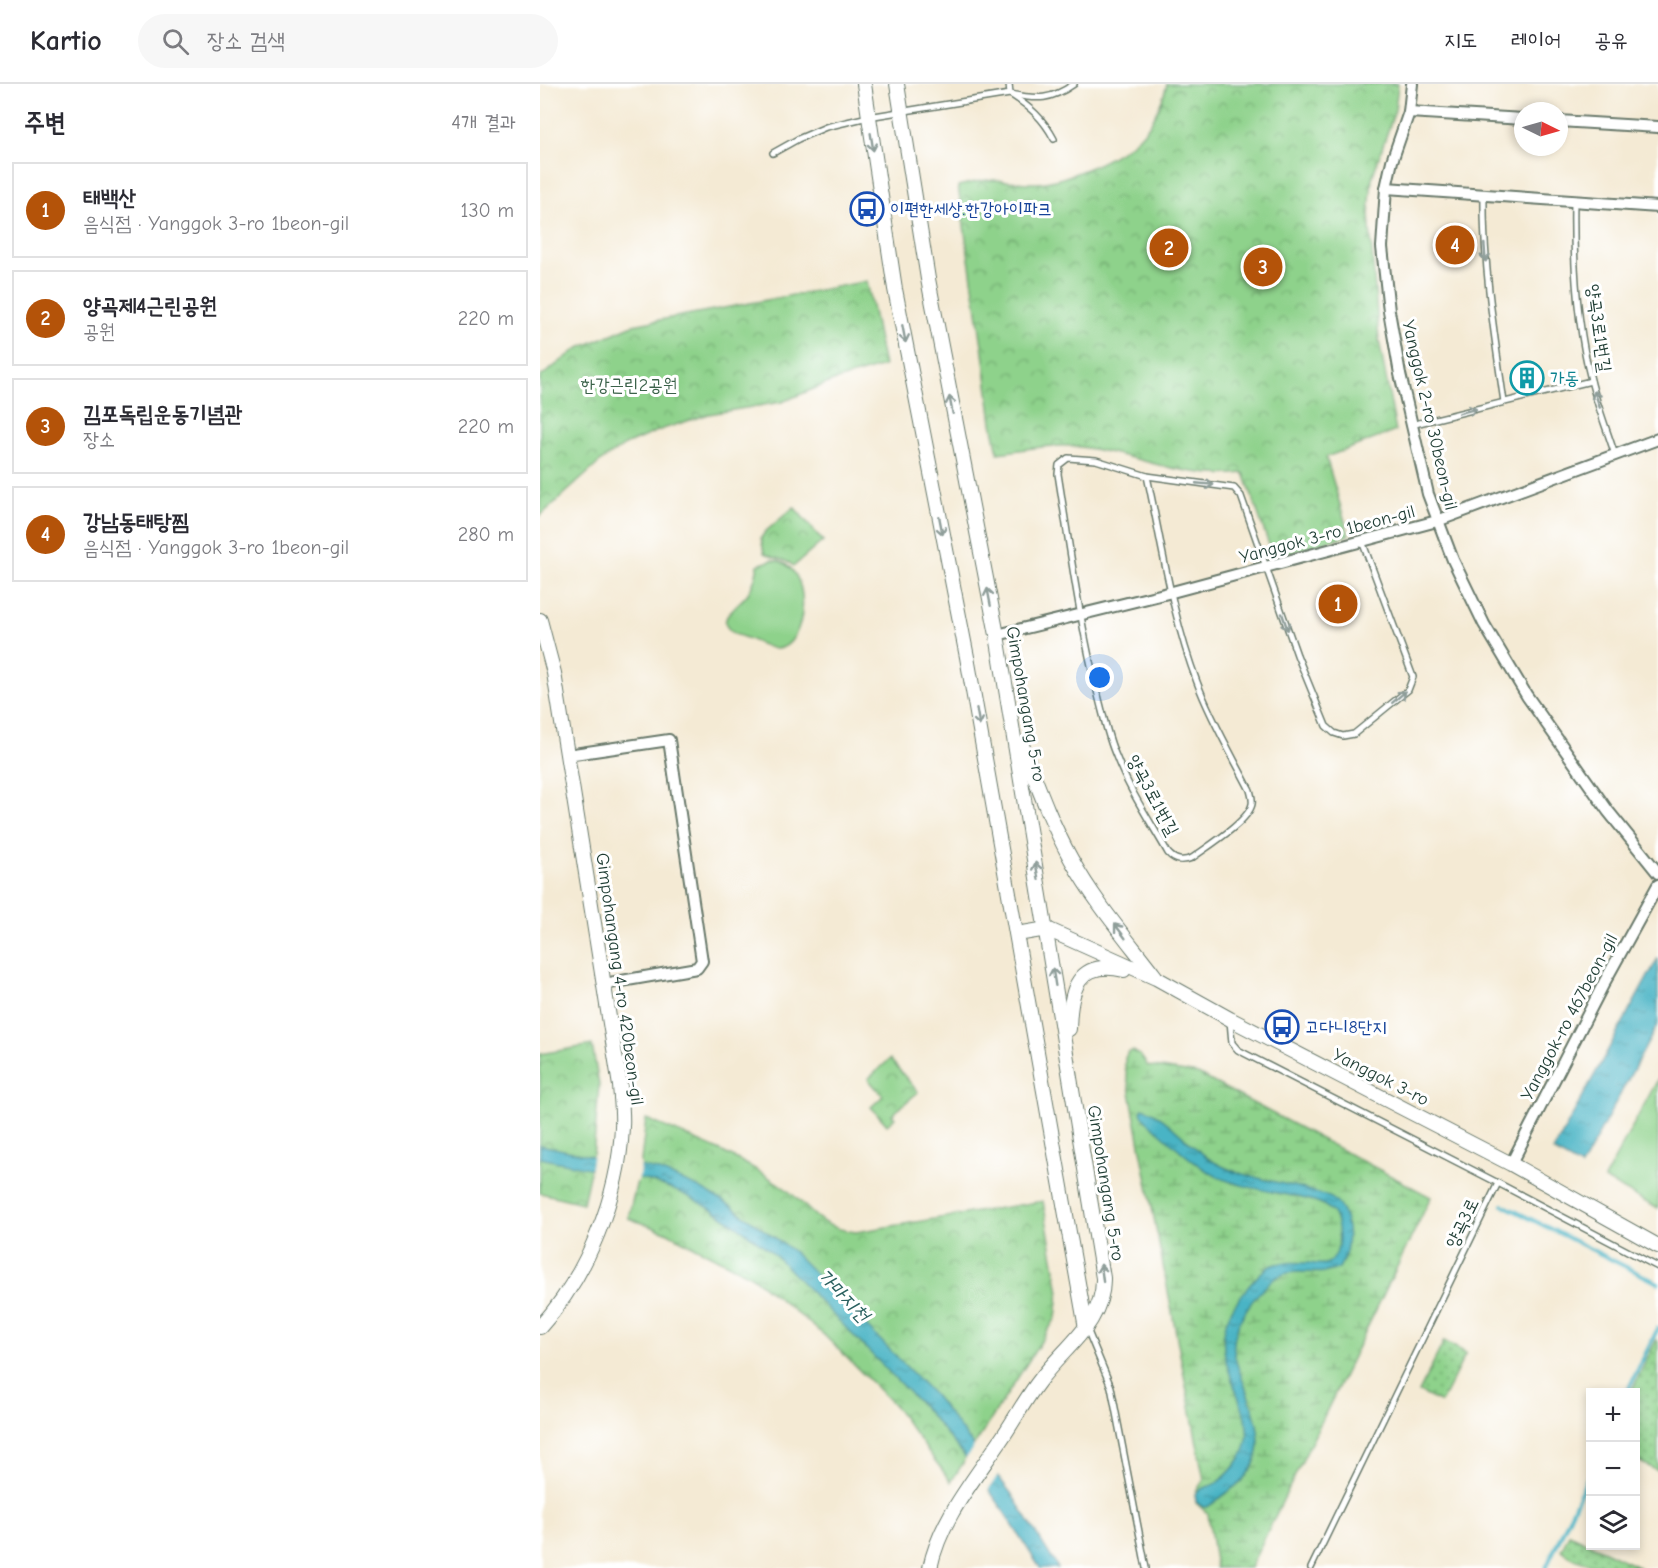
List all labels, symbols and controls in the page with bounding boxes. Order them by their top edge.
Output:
search box [138,14,558,68]
text: Kartio [30,25,102,57]
icon: search [159,25,192,58]
text: 장소 검색 [207,28,285,54]
text: 지도 [1444,28,1478,52]
text: 레이어 [1511,28,1561,52]
text: 공유 [1594,28,1628,52]
north arrow [1514,102,1568,156]
text: 주변 [24,108,66,138]
text: 4개 결과 [451,111,516,134]
one-way arrow [867,132,878,151]
text: 태백산 [83,185,136,211]
bus stop icon: 이편한세상.한강아이파크 [849,191,885,227]
text: 1 [42,199,49,222]
text: 130 m [461,199,514,222]
place label: 이편한세상.한강아이파크 [890,199,1052,220]
text: 음식점 · Yanggok 3-ro 1beon-gil [83,212,349,235]
pin: 4 [1436,222,1474,268]
pin: 2 [1150,226,1188,270]
one-way arrow [1480,242,1491,262]
pin: 3 [1244,244,1282,290]
street label: 양곡3로1번길 [1582,283,1615,374]
text: 양곡제4근린공원 [83,293,217,319]
text: 2 [41,307,50,330]
text: 220 m [458,307,514,330]
street label: Yanggok 2-ro 30beon-gil [1397,318,1462,512]
text: 공원 [83,320,115,343]
one-way arrow [899,324,910,344]
building icon: 가동 [1509,360,1545,396]
place label: 가동 [1550,368,1579,389]
park label: 한강근린2공원 [581,375,677,396]
one-way arrow [1591,390,1602,409]
one-way arrow [945,396,956,416]
text: 김포독립운동기념관 [83,401,242,427]
one-way arrow [1458,405,1477,417]
text: 3 [41,415,50,438]
text: 220 m [458,415,514,438]
text: 장소 [83,428,115,451]
one-way arrow [1195,479,1215,490]
street label: Yanggok 3-ro 1beon-gil [1237,501,1417,568]
text: 강남동태탕찜 [83,509,189,535]
one-way arrow [936,516,948,535]
text: 4 [41,523,50,546]
text: 280 m [458,523,514,546]
text: 음식점 · Yanggok 3-ro 1beon-gil [83,536,349,559]
pin: 1 [1318,582,1358,626]
one-way arrow [983,587,994,607]
one-way arrow [1281,612,1292,631]
street label: Gimpohangang 5-ro [1001,625,1050,783]
your location [1085,663,1114,692]
one-way arrow [1391,690,1406,704]
one-way arrow [973,707,984,726]
street label: 양곡3로1번길 [1122,751,1183,840]
street label: Gimpohangang 4-ro 420beon-gil [591,852,648,1107]
one-way arrow [1031,862,1042,882]
one-way arrow [1114,924,1127,940]
street label: Yanggok-ro 467beon-gil [1517,930,1622,1104]
one-way arrow [1049,968,1060,988]
bus stop icon: 고다니8단지 [1264,1009,1300,1045]
place label: 고다니8단지 [1305,1017,1387,1038]
street label: Yanggok 3-ro [1329,1044,1432,1111]
street label: Gimpohangang 5-ro [1083,1104,1128,1263]
street label: 양곡3로 [1441,1195,1483,1251]
water label: 가마지천 [813,1264,876,1328]
one-way arrow [1097,1264,1108,1284]
map controls [1586,1388,1640,1550]
button: + [1586,1388,1640,1442]
button: − [1586,1442,1640,1496]
button: layers [1586,1496,1640,1550]

